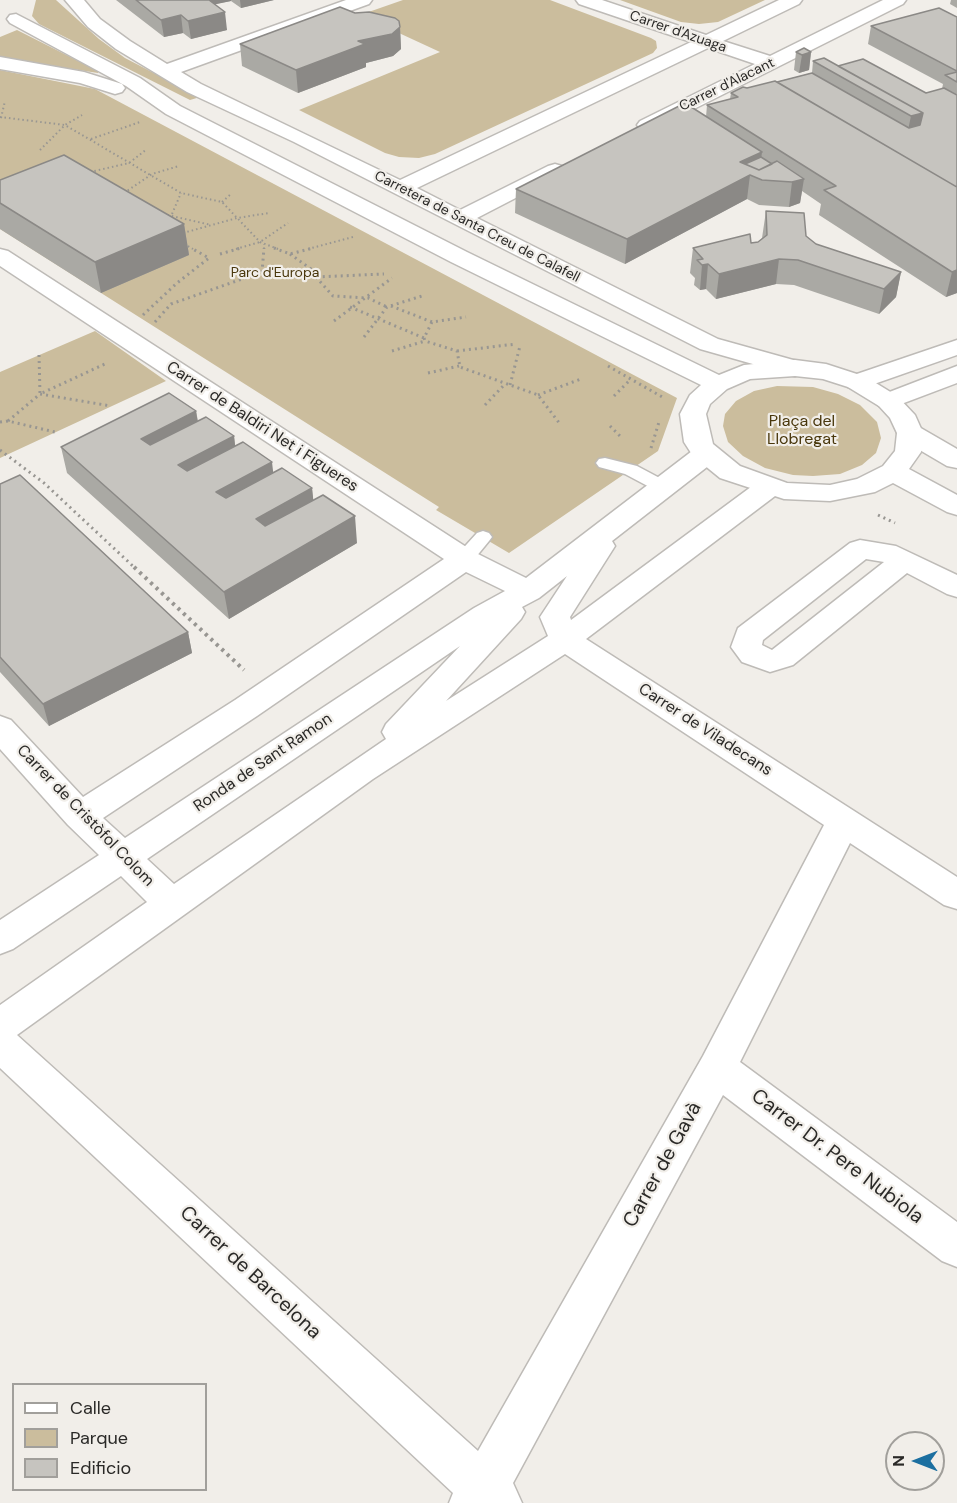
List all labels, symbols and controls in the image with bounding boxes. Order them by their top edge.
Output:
street label: Carrer d'Azuaga [627,8,729,56]
street label: Carrer d'Alacant [677,55,777,115]
street label: Carretera de Santa Creu de Calafell [371,168,583,286]
park label: Parc d'Europa [231,265,319,281]
street label: Carrer de Baldiri Net i Figueres [162,358,362,496]
park label: Plaça del Llobregat [767,412,837,450]
street label: Carrer de Viladecans [635,680,775,780]
street label: Ronda de Sant Ramon [190,710,336,816]
street label: Carrer de Cristòfol Colom [12,741,158,891]
street label: Carrer Dr. Pere Nubiola [746,1084,928,1230]
street label: Carrer de Gavà [619,1098,707,1232]
street label: Carrer de Barcelona [174,1201,326,1345]
legend [12,1383,207,1491]
text: Calle [70,1396,111,1420]
text: Parque [70,1426,128,1450]
north arrow [885,1431,945,1491]
text: N [888,1455,909,1467]
text: Edificio [70,1456,131,1480]

